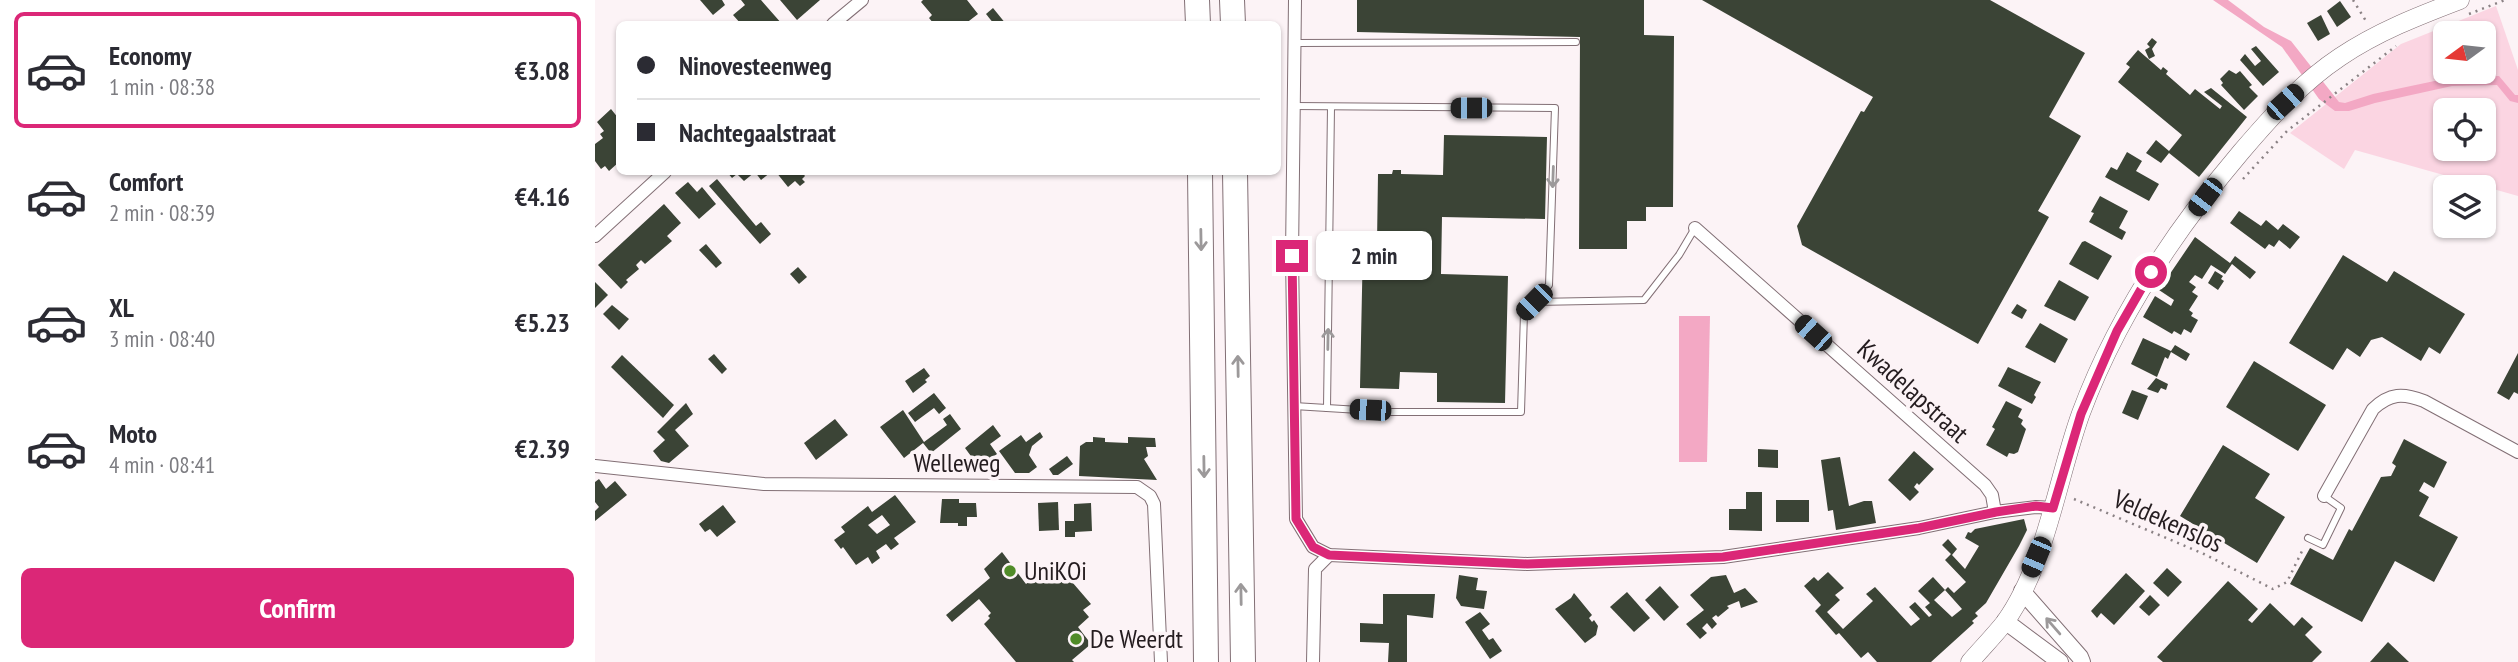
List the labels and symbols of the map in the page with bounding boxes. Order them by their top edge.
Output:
north arrow [2433,21,2495,84]
car [2263,80,2308,124]
car [1451,98,1493,119]
one-way arrow [1546,165,1559,188]
car [2184,174,2227,220]
one-way arrow [1194,228,1207,251]
callout: 2 min [1317,232,1432,280]
route end [1276,240,1308,272]
route start [2135,256,2167,288]
car [1512,280,1557,324]
car [1791,311,1836,355]
one-way arrow [1321,328,1334,351]
street label: Kwadelapstraat [1851,332,1976,449]
one-way arrow [1231,355,1245,378]
car [1349,398,1392,422]
street label: Welleweg [914,446,1000,479]
one-way arrow [1197,455,1211,478]
street label: Veldekenslos [2107,481,2228,559]
car [2019,534,2054,580]
place label: UniKOi [1024,554,1087,587]
marker: UniKOi [1002,563,1018,579]
one-way arrow [1235,583,1248,606]
one-way arrow [2045,617,2061,635]
place label: De Weerdt [1090,622,1183,655]
marker: De Weerdt [1068,631,1084,647]

